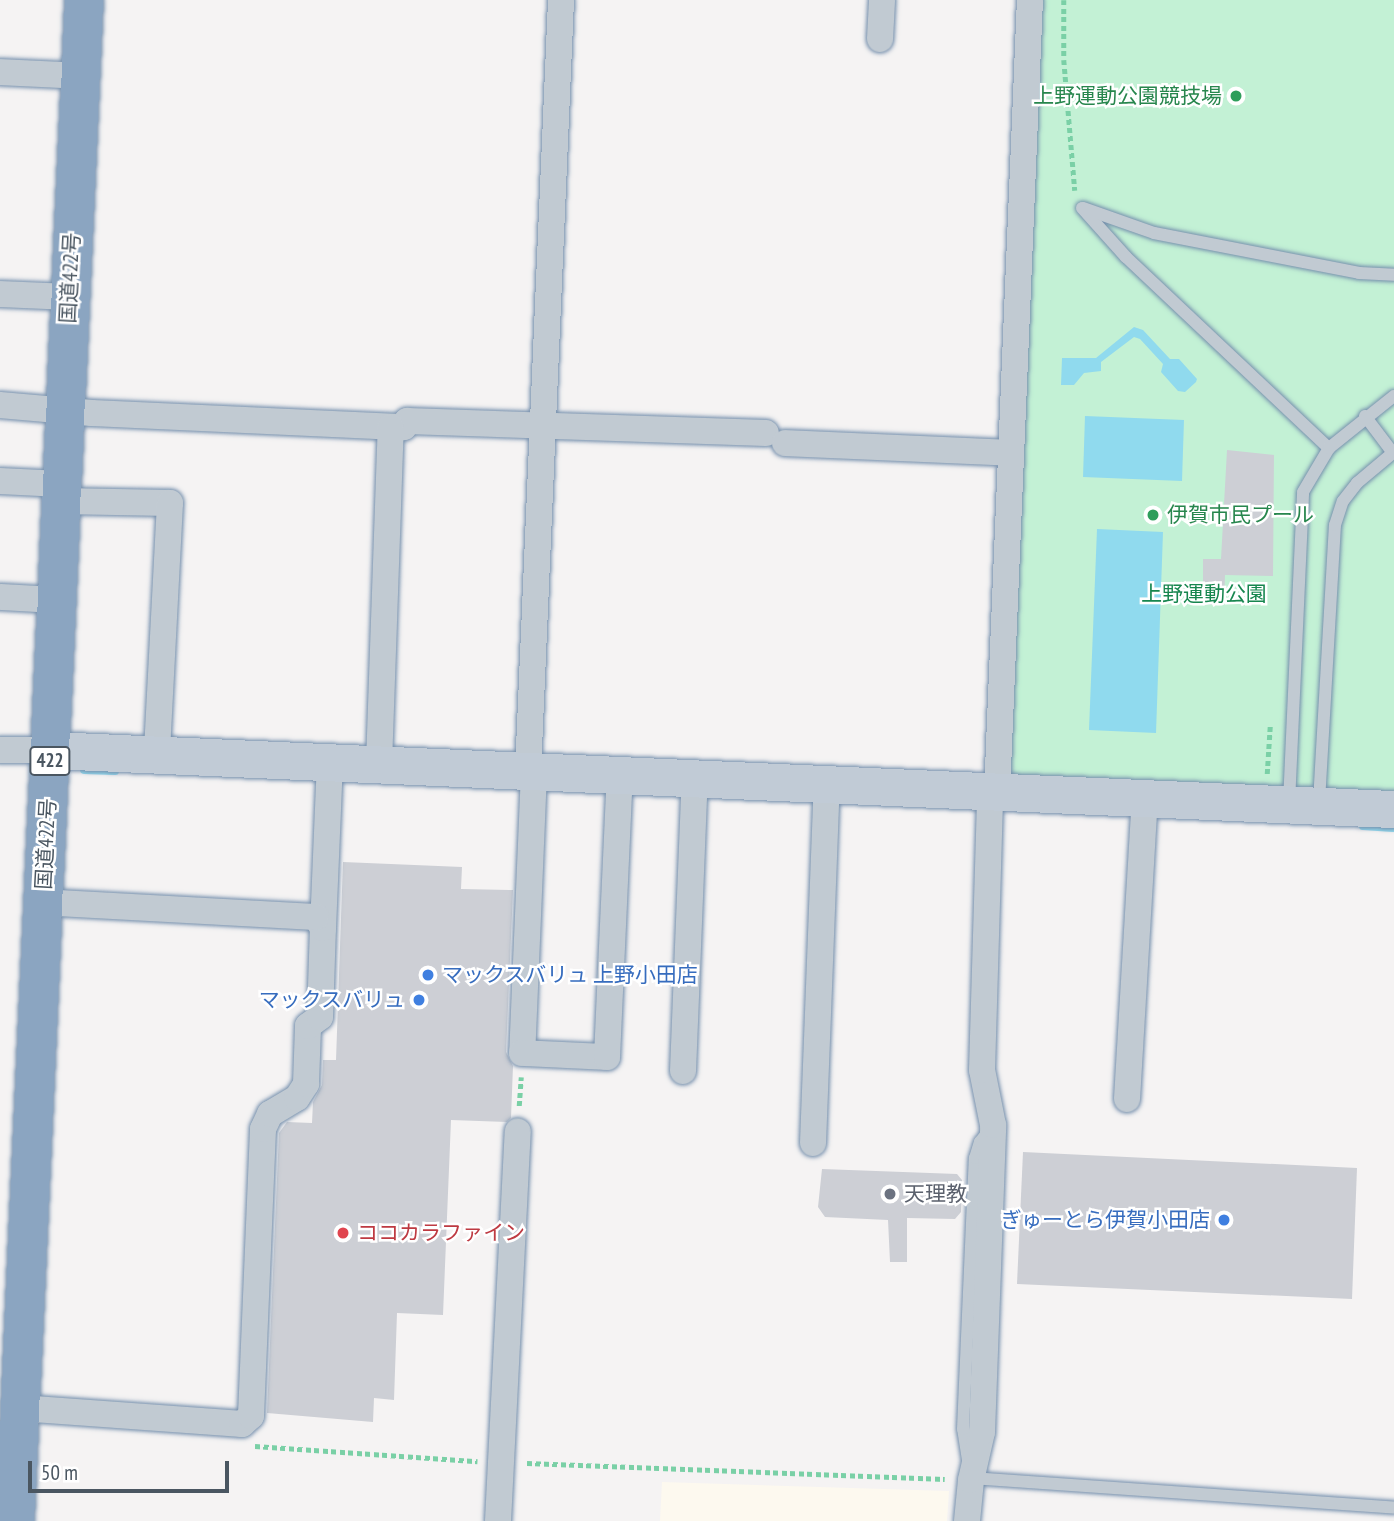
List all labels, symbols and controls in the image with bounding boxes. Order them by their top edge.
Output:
place label: 上野運動公園競技場 [1033,83,1222,109]
marker: 上野運動公園競技場 [1228,88,1244,104]
street label: 国道422号 [55,232,85,324]
place label: 伊賀市民プール [1167,502,1314,528]
marker: 伊賀市民プール [1145,507,1161,523]
park label: 上野運動公園 [1141,581,1267,607]
road number: 422 [29,746,71,776]
street label: 国道422号 [31,798,61,890]
place label: マックスバリュ 上野小田店 [442,962,698,988]
marker: マックスバリュ 上野小田店 [420,967,436,983]
place label: マックスバリュ [258,987,405,1013]
marker: マックスバリュ [411,992,427,1008]
place label: 天理教 [904,1181,967,1207]
marker: 天理教 [882,1186,898,1202]
place label: ぎゅーとら伊賀小田店 [1000,1207,1210,1233]
marker: ぎゅーとら伊賀小田店 [1216,1212,1232,1228]
place label: ココカラファイン [357,1220,525,1246]
marker: ココカラファイン [335,1225,351,1241]
scale bar [32,1448,233,1492]
text: 50 m [41,1459,78,1486]

